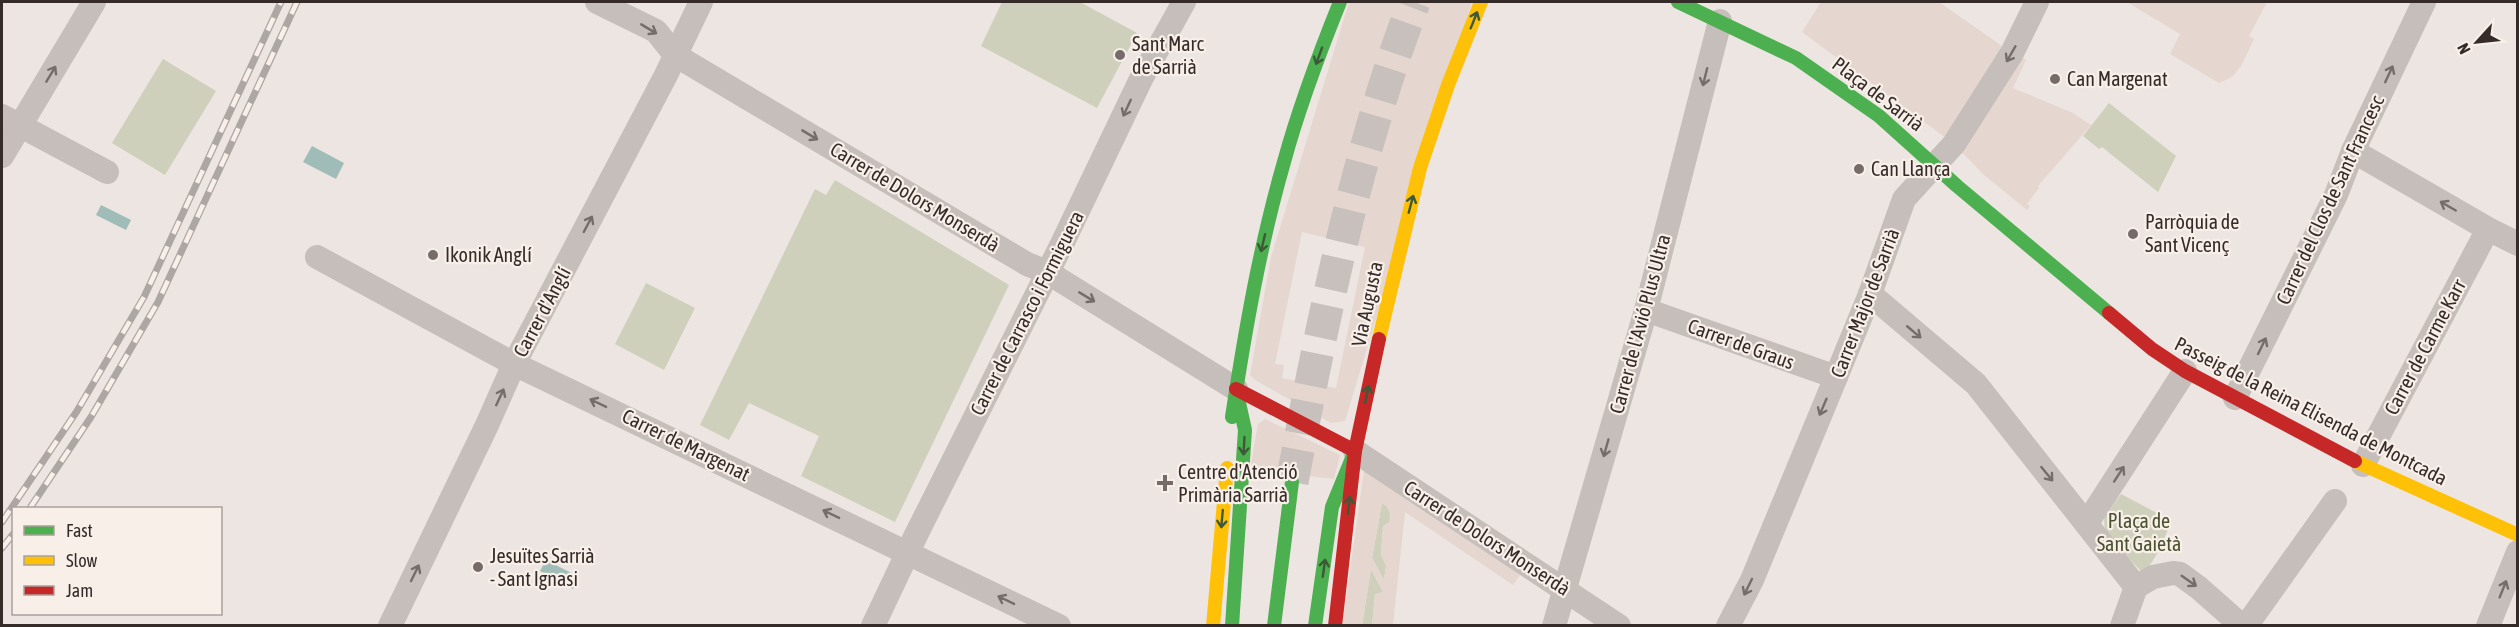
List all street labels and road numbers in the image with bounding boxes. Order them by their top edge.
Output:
street label: Plaça de Sarrià [1828,52,1929,135]
street label: Carrer del Clos de Sant Francesc [2271,91,2388,308]
street label: Carrer de Dolors Monserdà [827,137,1004,256]
street label: Carrer de Carrasco i Formiguera [965,207,1088,419]
street label: Carrer Major de Sarrià [1826,225,1904,381]
street label: Carrer de l'Avió Plus Ultra [1605,232,1675,416]
street label: Via Augusta [1346,259,1387,348]
street label: Carrer d'Anglí [508,262,575,361]
street label: Carrer de Carme Karr [2379,274,2470,418]
street label: Carrer de Graus [1685,314,1797,373]
street label: Passeig de la Reina Elisenda de Montcada [2171,332,2451,489]
street label: Carrer de Margenat [619,404,754,485]
street label: Carrer de Dolors Monserdà [1400,475,1575,600]

